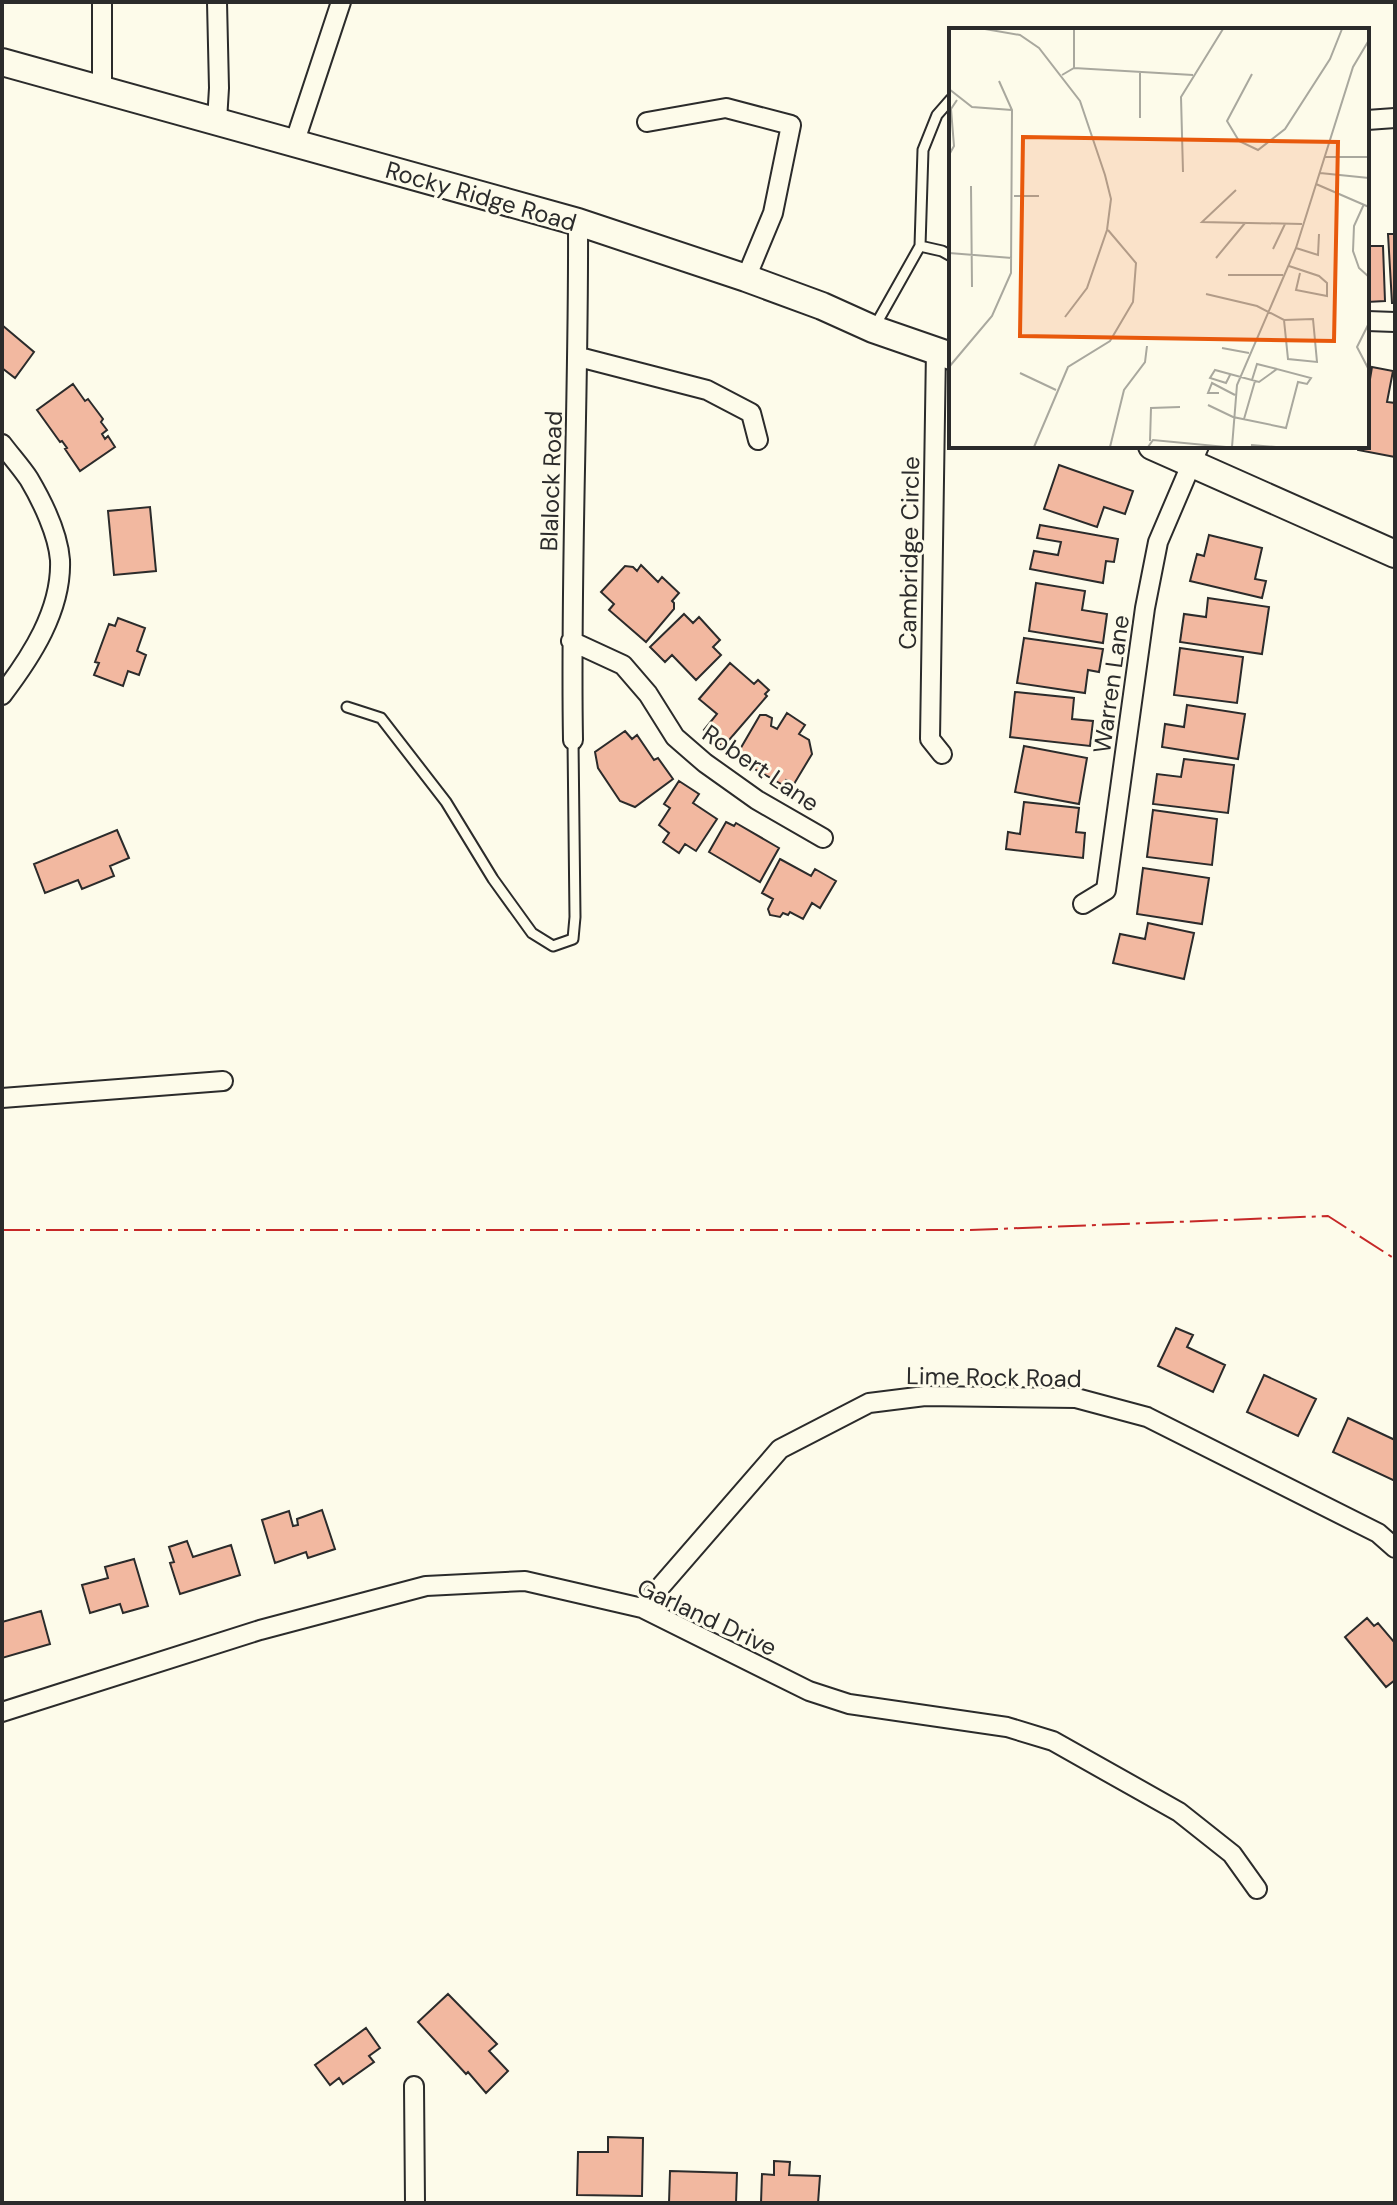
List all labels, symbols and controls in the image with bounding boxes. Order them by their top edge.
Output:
inset map [949,28,1369,448]
street label: Rocky Ridge Road [382,154,580,238]
street label: Blalock Road [533,410,569,552]
street label: Cambridge Circle [892,456,926,650]
street label: Warren Lane [1086,613,1136,755]
street label: Robert Lane [697,718,825,818]
street label: Lime Rock Road [906,1360,1082,1394]
street label: Garland Drive [632,1571,782,1663]

